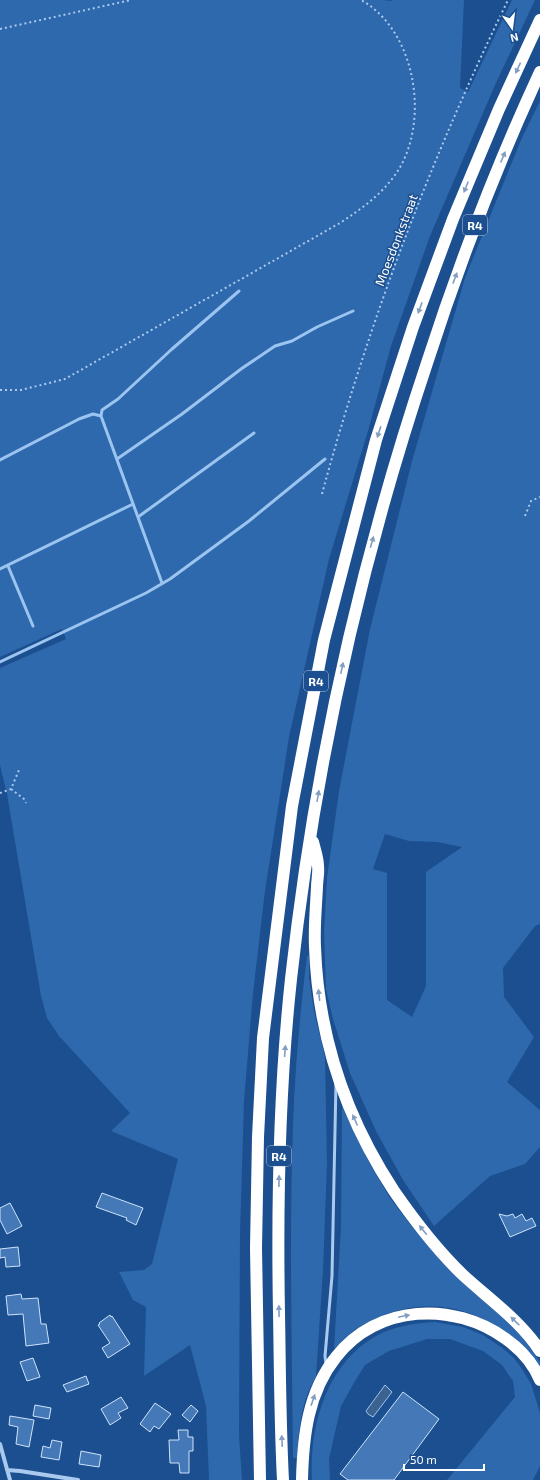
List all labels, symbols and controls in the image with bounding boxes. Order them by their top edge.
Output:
north arrow [492,8,532,48]
text: N [509,31,520,45]
one-way arrow [515,62,521,73]
one-way arrow [500,152,506,163]
one-way arrow [463,181,469,192]
street label: Moesdonkstraat [371,192,421,288]
road number: R4 [463,215,487,235]
one-way arrow [452,272,458,284]
one-way arrow [416,303,422,315]
one-way arrow [376,426,382,438]
one-way arrow [370,536,376,548]
one-way arrow [340,662,346,674]
road number: R4 [304,671,328,691]
one-way arrow [315,790,321,802]
one-way arrow [315,989,322,1001]
one-way arrow [282,1045,289,1057]
one-way arrow [352,1114,358,1125]
road number: R4 [267,1146,291,1166]
one-way arrow [276,1174,282,1187]
one-way arrow [419,1224,428,1235]
one-way arrow [276,1304,282,1317]
one-way arrow [398,1312,410,1318]
one-way arrow [510,1317,520,1326]
one-way arrow [310,1394,316,1406]
one-way arrow [278,1435,285,1447]
scale bar [404,1446,484,1472]
text: 50 m [410,1452,437,1466]

